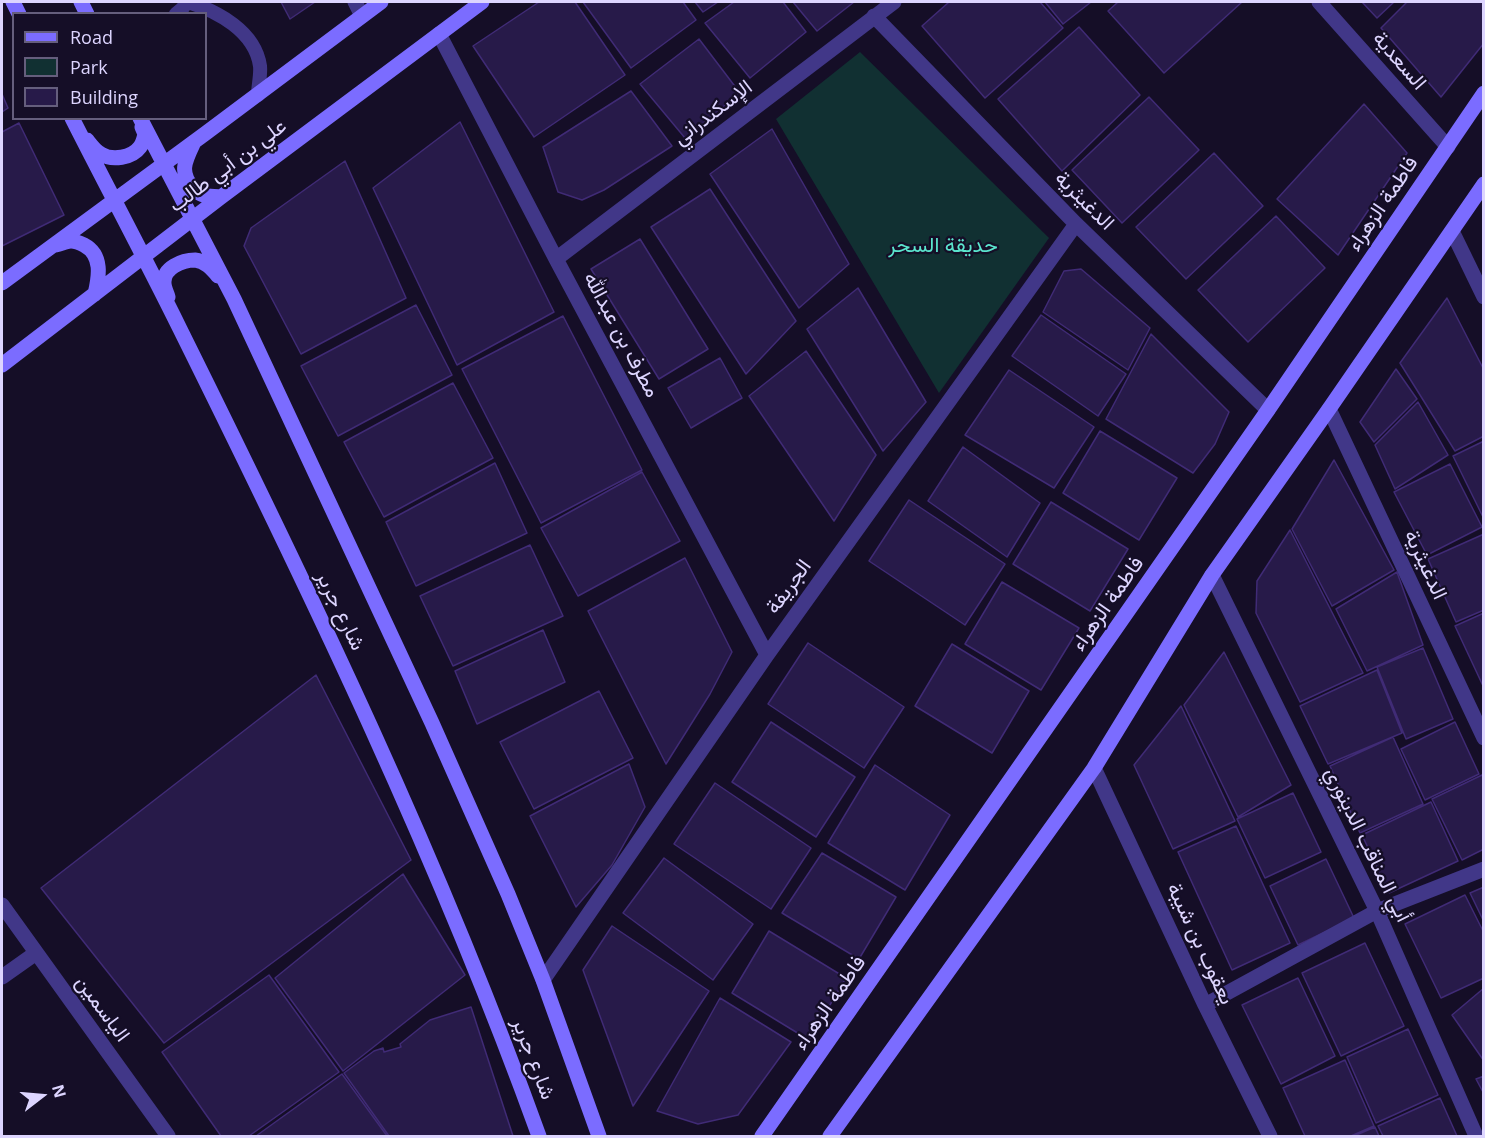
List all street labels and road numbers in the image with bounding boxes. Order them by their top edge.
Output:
street label: السعدية [1367,27,1431,95]
street label: الإسكندراني [668,75,758,151]
street label: علي بن أبي طالب [164,114,292,218]
street label: فاطمة الزهراء [1342,152,1424,256]
street label: الدغيثرية [1049,166,1119,236]
street label: مطرف بن عبدالله [577,268,665,402]
street label: الدغيثرية [1398,526,1452,604]
street label: فاطمة الزهراء [1066,552,1150,656]
street label: الجريفة [761,555,817,619]
street label: شارع جرير [310,567,370,655]
street label: أبي المناقب الدينوري [1319,763,1415,927]
street label: يعقوب بن شيبة [1161,879,1239,1009]
street label: فاطمة الزهراء [788,951,872,1055]
street label: الياسمين [69,971,135,1047]
street label: شارع جرير [506,1015,560,1103]

